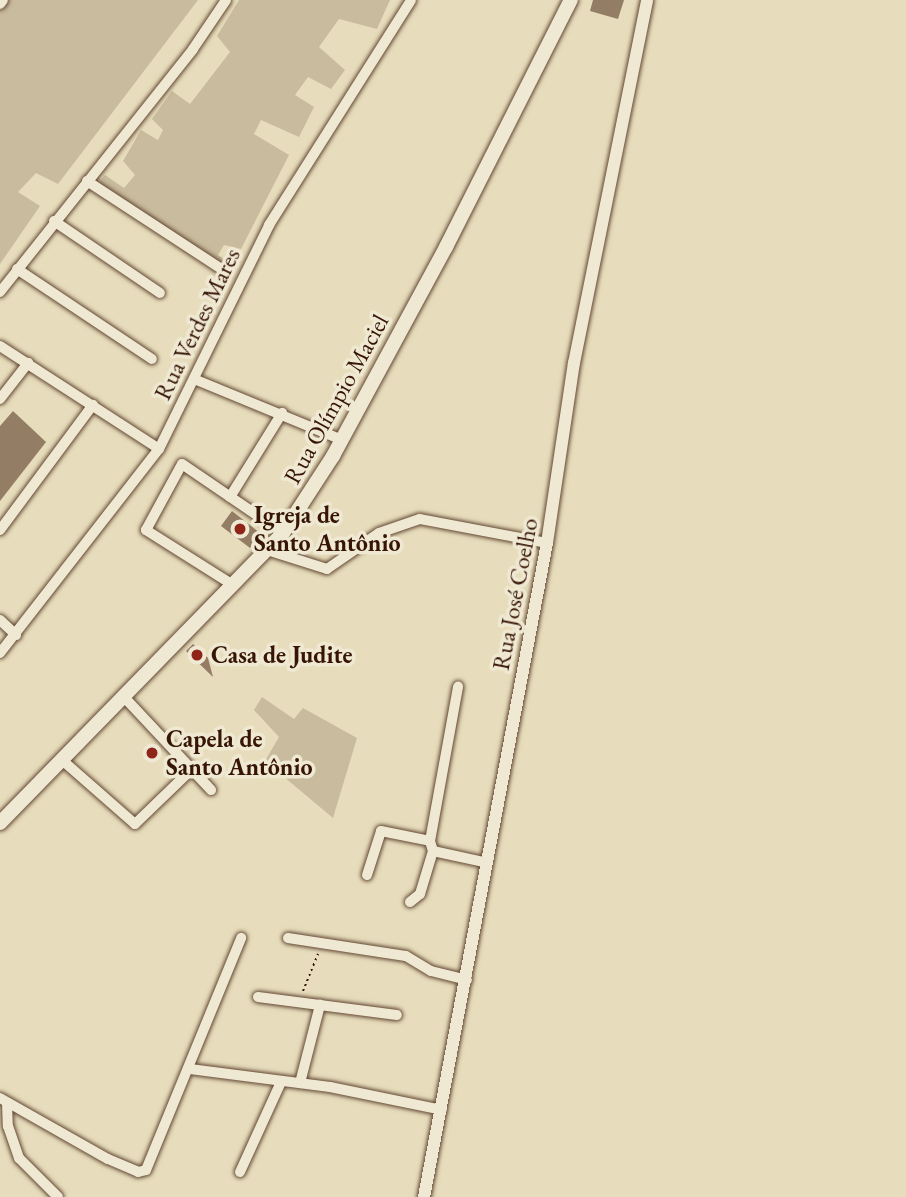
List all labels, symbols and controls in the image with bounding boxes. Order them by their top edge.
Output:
street label: Rua Verdes Mares [148,243,246,405]
street label: Rua Olímpio Maciel [278,309,394,489]
place label: Igreja de Santo Antônio [254,501,401,557]
street label: Rua José Coelho [486,515,544,673]
marker: Igreja de Santo Antônio [232,521,248,537]
place label: Casa de Judite [211,641,353,669]
marker: Casa de Judite [189,647,205,663]
place label: Capela de Santo Antônio [166,725,313,781]
marker: Capela de Santo Antônio [144,745,160,761]

